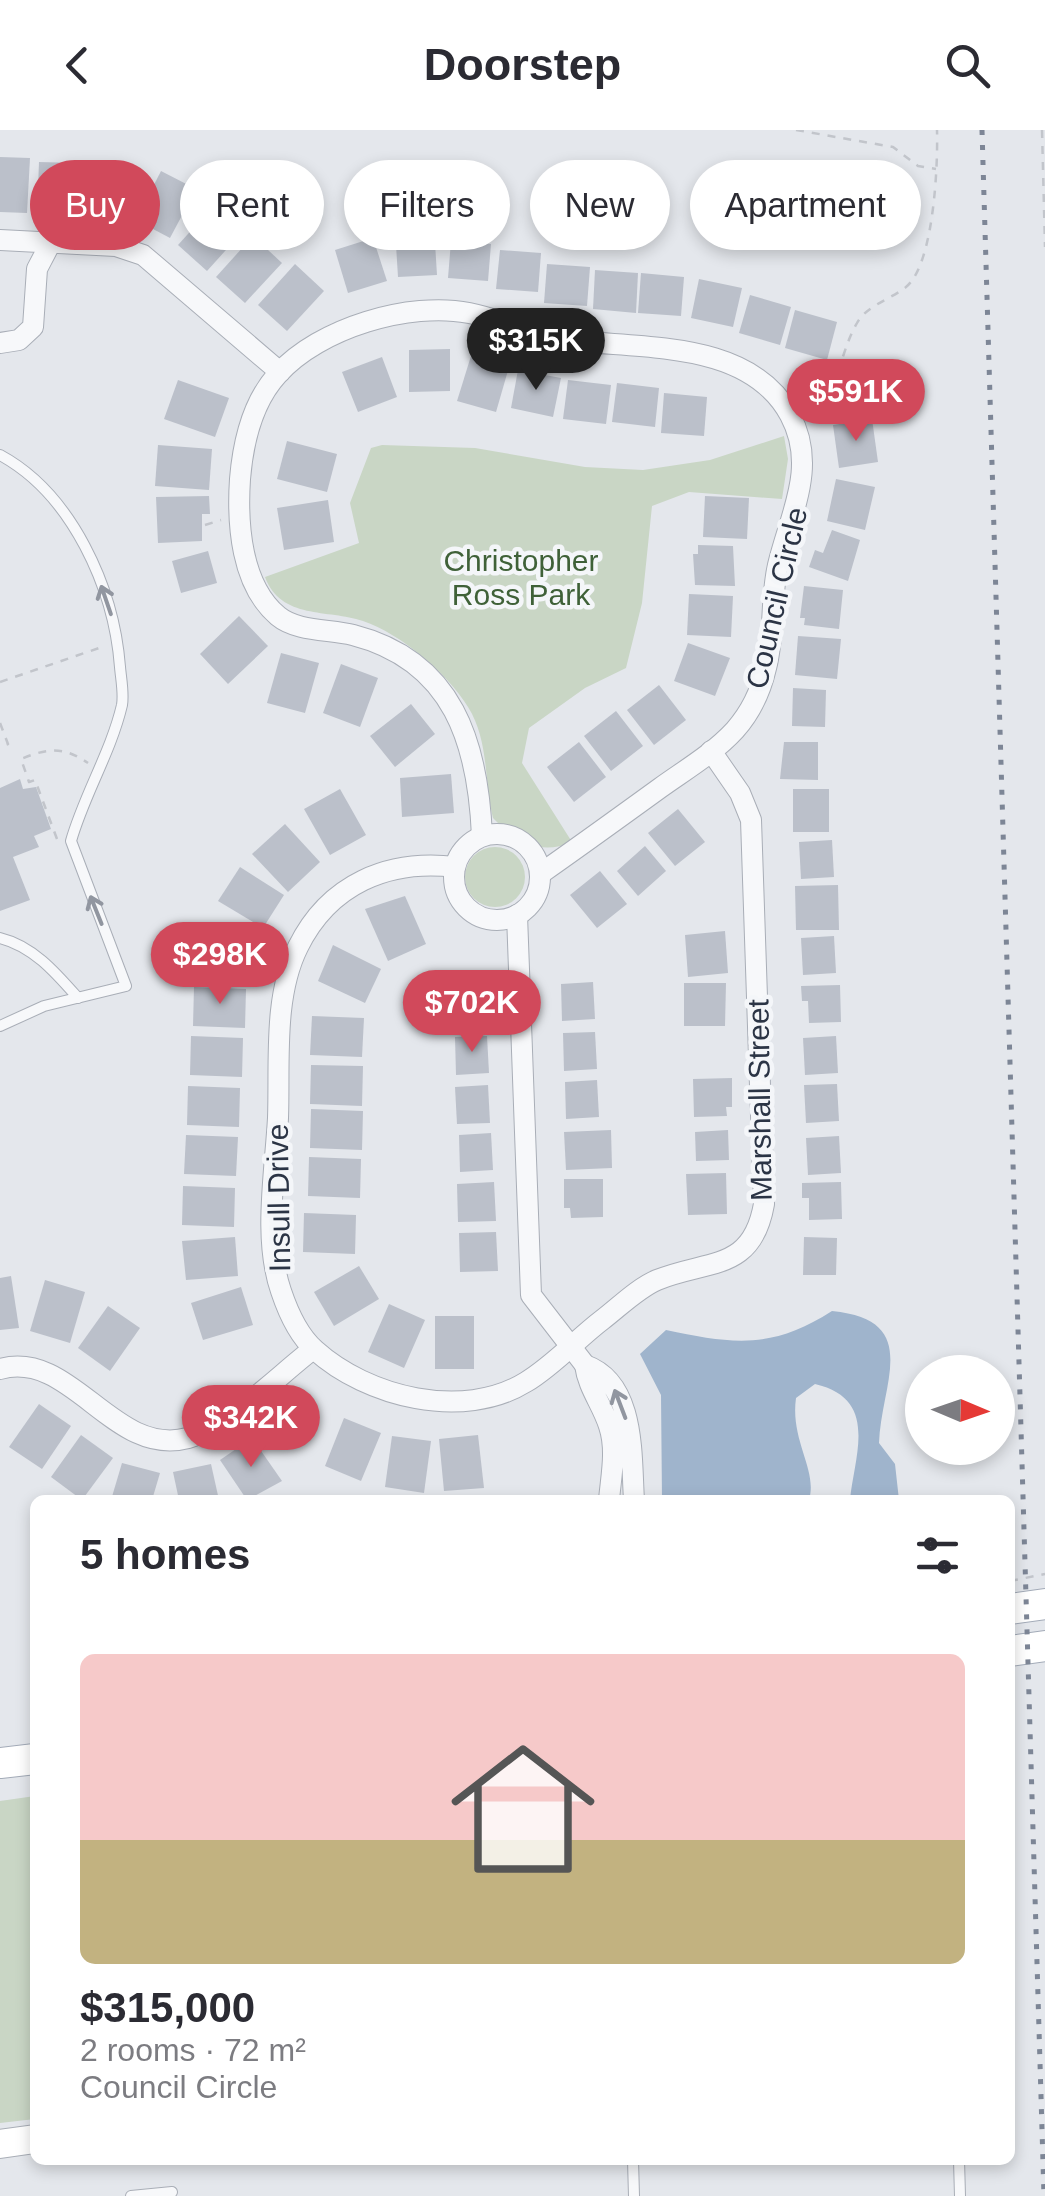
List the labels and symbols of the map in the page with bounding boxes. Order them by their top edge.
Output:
pin: $315K [466,308,606,393]
pin: $591K [786,359,926,444]
street label: Council Circle [740,504,813,692]
park label: Christopher Ross Park [443,544,599,611]
one-way arrow [96,586,114,617]
one-way arrow [85,895,103,925]
pin: $298K [150,922,290,1007]
pin: $702K [402,970,542,1055]
street label: Marshall Street [741,998,778,1201]
street label: Insull Drive [261,1124,296,1272]
north arrow [905,1355,1015,1465]
pin: $342K [181,1385,321,1470]
one-way arrow [610,1390,628,1420]

